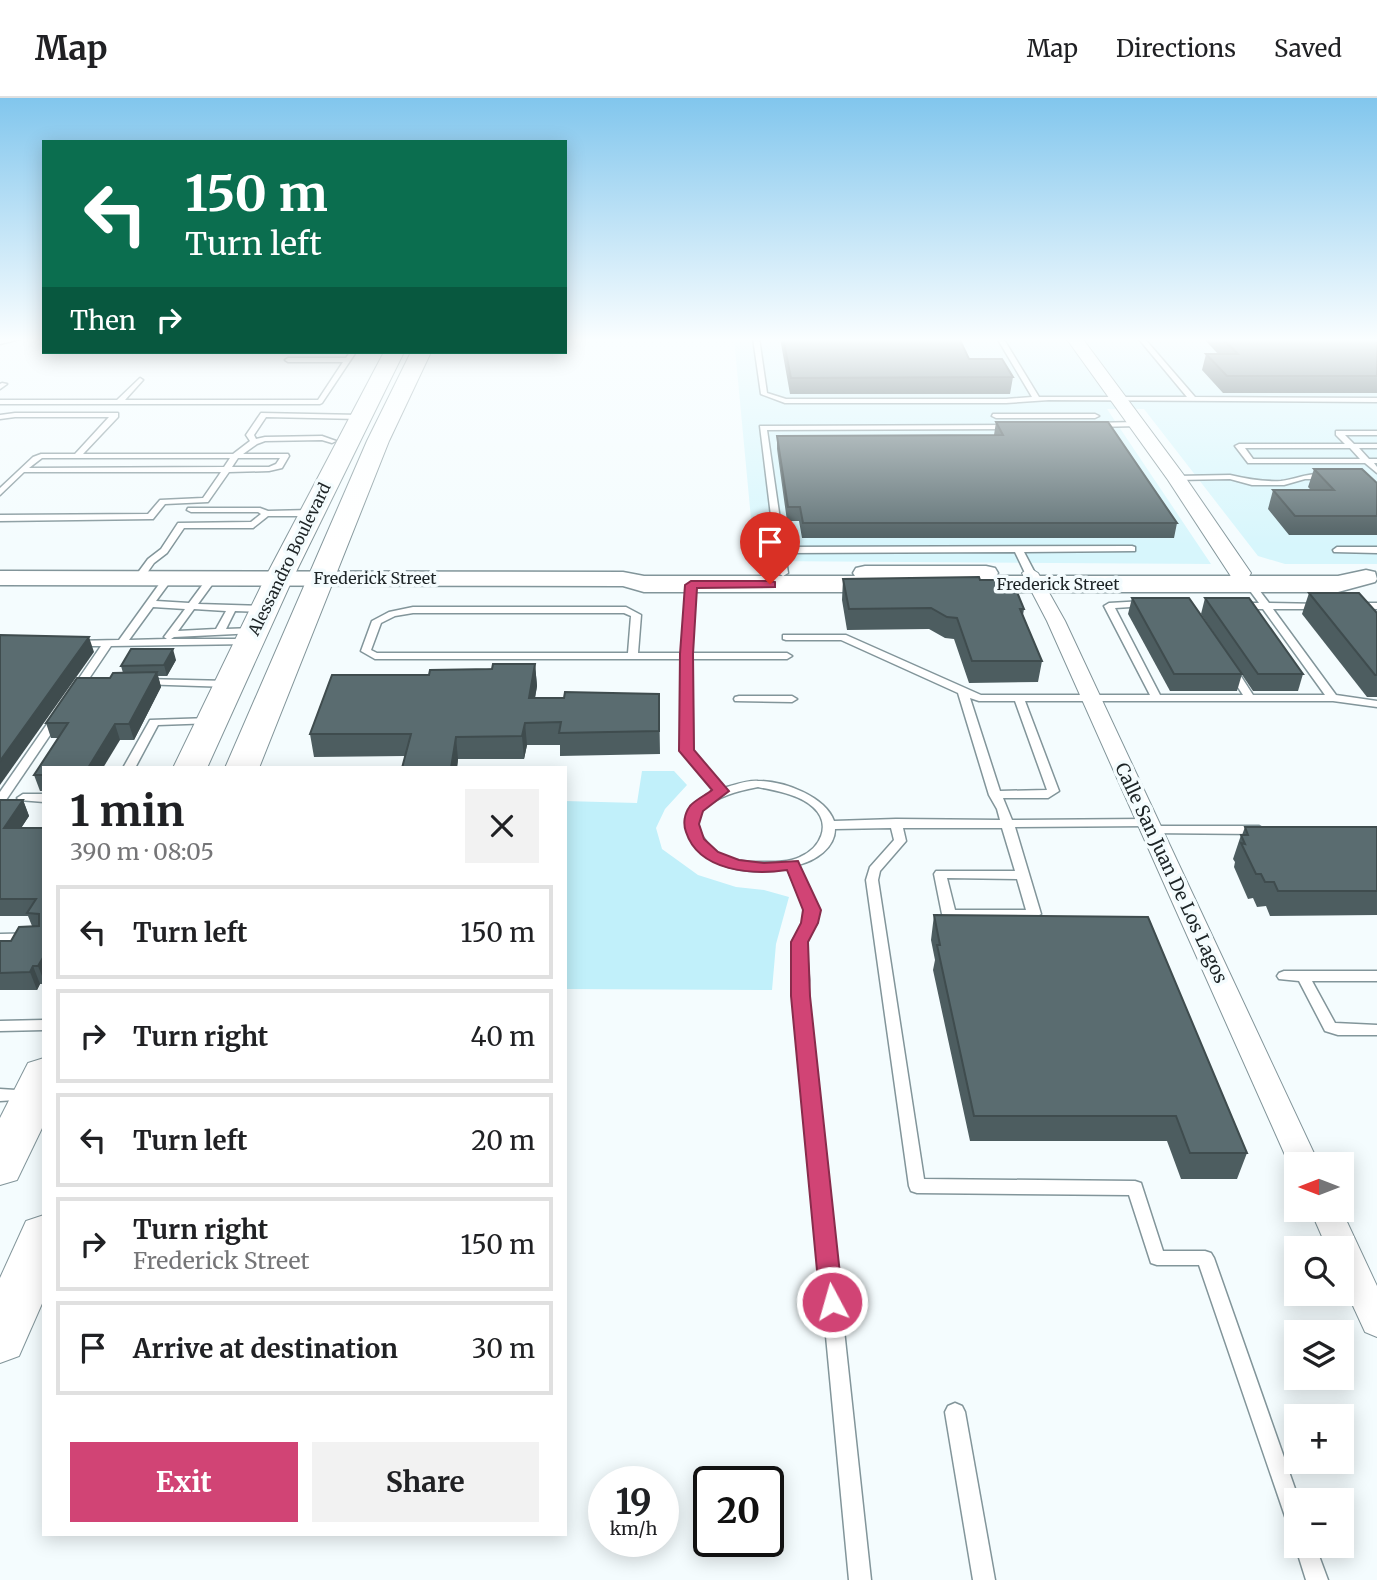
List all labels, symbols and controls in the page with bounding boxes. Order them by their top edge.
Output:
text: Map [35,28,108,69]
text: Map [1027,33,1078,64]
text: Directions [1116,33,1236,64]
text: Saved [1274,33,1342,64]
text: 150 m [185,163,328,224]
icon: left [70,168,161,259]
text: Turn left [185,224,322,264]
icon: right [150,301,188,339]
text: Then [70,304,136,337]
street label: Alessandro Boulevard [243,479,335,640]
pin [740,512,800,584]
icon: arrive [751,523,789,561]
street label: Frederick Street [314,568,437,588]
street label: Frederick Street [997,574,1120,594]
street label: Calle San Juan De Los Lagos [1110,759,1233,987]
text: 1 min [70,785,184,837]
button: close [465,789,539,863]
text: 390 m · 08:05 [70,837,214,866]
icon: left [74,913,112,951]
text: Turn left [133,916,247,949]
text: 150 m [461,916,535,949]
icon: right [74,1017,112,1055]
text: Turn right [133,1020,268,1053]
text: 40 m [471,1020,535,1053]
icon: left [74,1121,112,1159]
text: Turn left [133,1124,247,1157]
text: 20 m [471,1124,535,1157]
north arrow [1284,1152,1354,1222]
map controls [1284,1152,1354,1558]
text: Turn right [133,1213,268,1246]
icon: right [74,1225,112,1263]
text: 150 m [461,1228,535,1261]
button: search [1284,1236,1354,1306]
text: Frederick Street [133,1246,310,1275]
position arrow [795,1265,869,1339]
button: layers [1284,1320,1354,1390]
icon: arrive [74,1329,112,1367]
text: Arrive at destination [133,1332,398,1365]
text: 30 m [472,1332,535,1365]
button: + [1284,1404,1354,1474]
button: Exit [70,1442,298,1522]
button: Share [312,1442,539,1522]
speed limit sign: 20 [693,1466,784,1557]
text: 19 [615,1480,652,1524]
button: − [1284,1488,1354,1558]
text: km/h [610,1517,657,1540]

